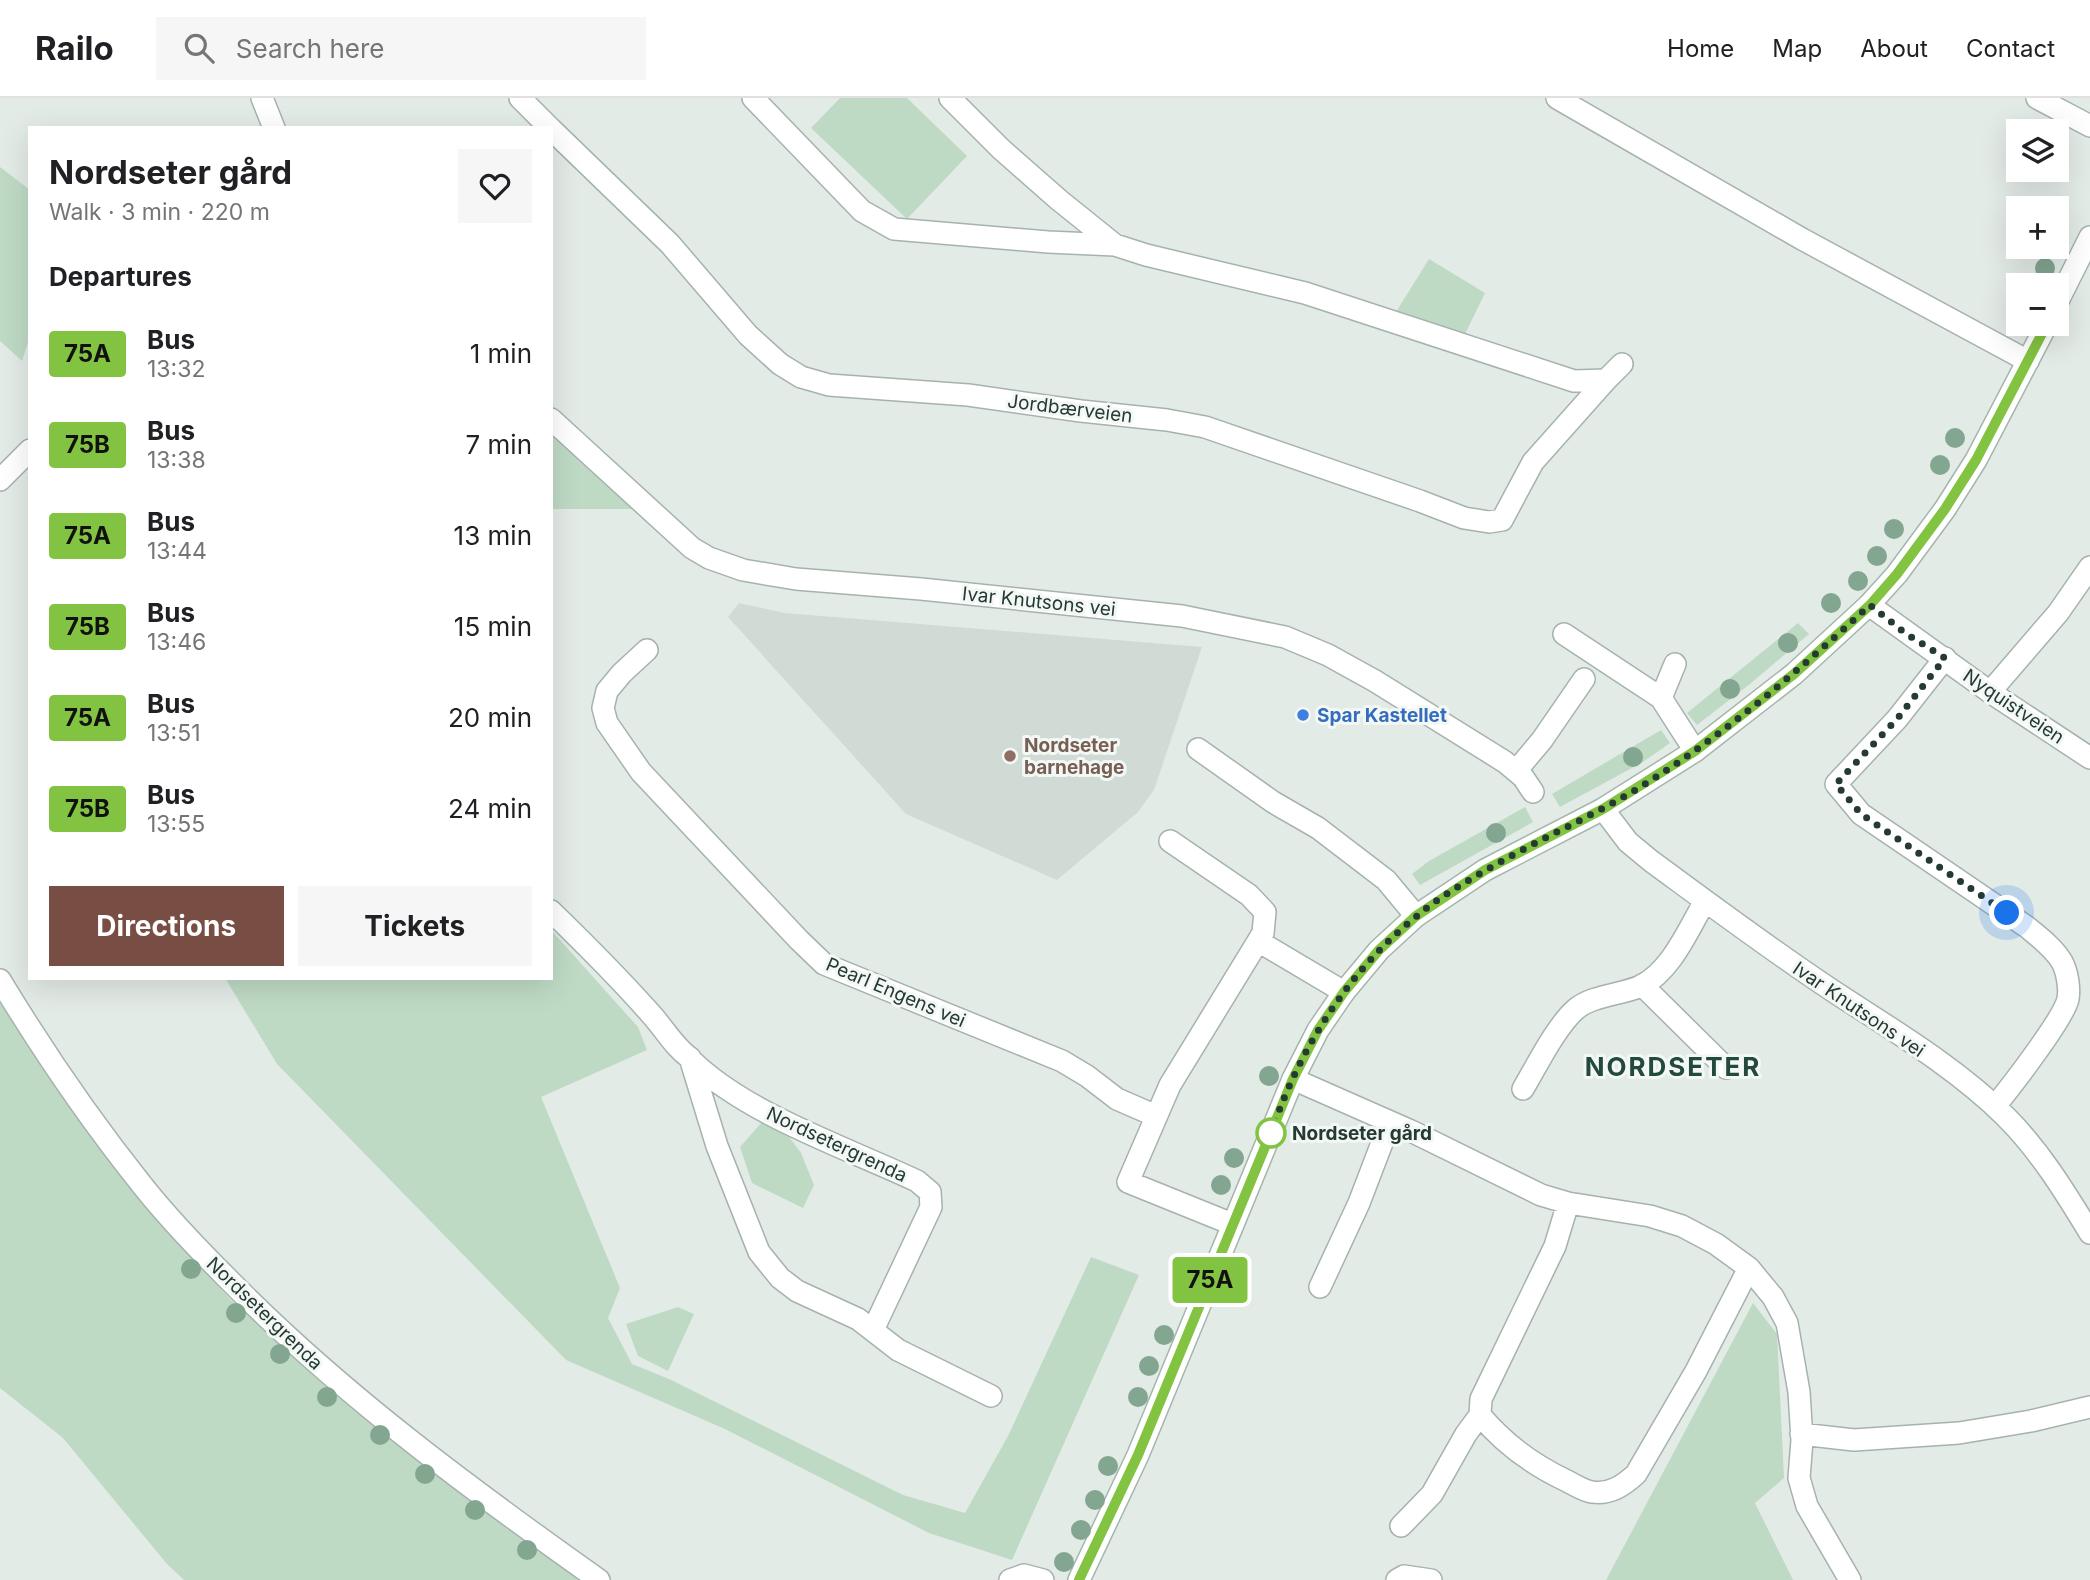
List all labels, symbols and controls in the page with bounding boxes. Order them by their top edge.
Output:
search box [156,17,646,80]
text: Railo [35,28,114,68]
icon: search [180,29,218,67]
text: Search here [236,33,384,64]
text: Home [1667,34,1734,63]
text: Map [1772,34,1822,63]
text: About [1860,34,1928,63]
text: Contact [1966,34,2055,63]
map controls [2006,119,2069,336]
button: layers [2006,119,2069,182]
button: heart [458,149,532,223]
text: Nordseter gård [49,152,292,192]
button: + [2006,196,2069,259]
text: Walk · 3 min · 220 m [49,198,270,226]
text: Departures [49,261,192,292]
button: − [2006,273,2069,336]
text: Bus [147,324,195,355]
text: 1 min [470,338,532,369]
text: 75A [64,339,111,368]
text: 13:32 [147,355,205,383]
street label: Jordbærveien [1006,389,1134,428]
text: Bus [147,415,195,446]
text: 7 min [466,429,532,460]
text: 75B [65,430,110,459]
text: 13:38 [147,446,206,474]
text: Bus [147,506,195,537]
text: 13 min [454,520,532,551]
text: 75A [64,521,111,550]
text: 13:44 [147,537,207,565]
street label: Ivar Knutsons vei [961,582,1117,621]
text: Bus [147,597,195,628]
text: 15 min [454,611,532,642]
text: 75B [65,612,110,641]
text: 13:46 [147,628,206,656]
street label: Nyquistveien [1959,664,2069,749]
text: Bus [147,688,195,719]
text: 20 min [448,702,532,733]
text: 75A [64,703,111,732]
place label: Spar Kastellet [1317,704,1447,727]
marker: Spar Kastellet [1295,707,1311,723]
text: 13:51 [147,719,201,747]
place label: Nordseter barnehage [1024,734,1124,779]
marker: Nordseter barnehage [1002,748,1018,764]
text: Bus [147,779,195,810]
text: 24 min [448,793,532,824]
text: 75B [65,794,110,823]
text: 13:55 [147,810,205,838]
button: Directions [49,886,284,966]
button: Tickets [298,886,532,966]
your location [1989,895,2024,930]
street label: Pearl Engens vei [823,953,969,1032]
street label: Ivar Knutsons vei [1788,957,1929,1062]
district label: NORDSETER [1585,1051,1761,1082]
street label: Nordsetergrenda [763,1102,911,1187]
marker: Nordseter gård [1256,1118,1286,1148]
place label: Nordseter gård [1292,1122,1432,1145]
street label: Nordsetergrenda [202,1252,327,1375]
line badge: 75A [1170,1257,1250,1303]
text: 75A [1187,1265,1233,1294]

